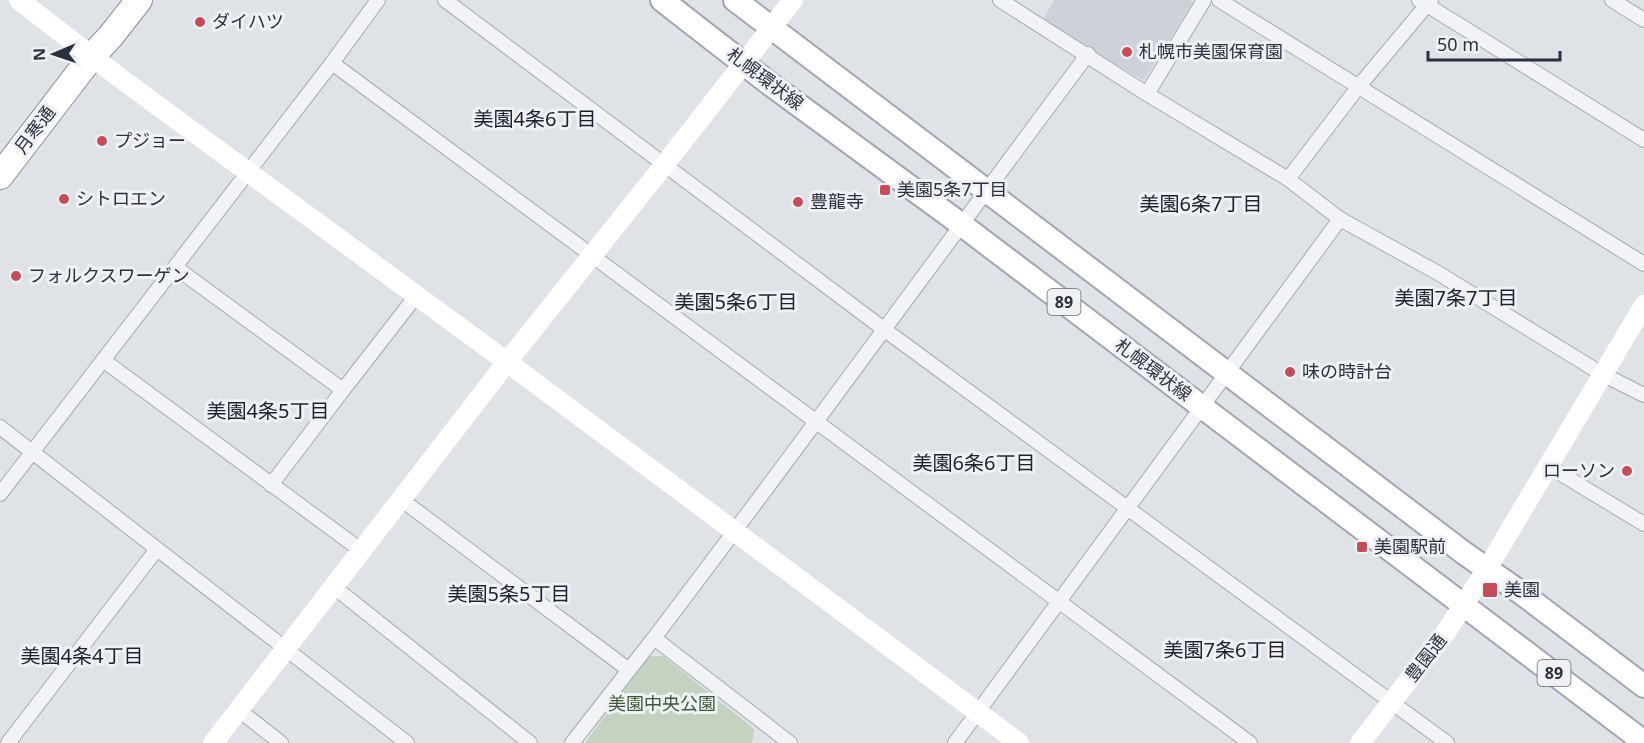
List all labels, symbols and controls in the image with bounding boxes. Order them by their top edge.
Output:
place label: ダイハツ [212,9,284,33]
marker: ダイハツ [193,15,207,29]
north arrow [24,24,84,84]
scale bar [1428,24,1560,62]
text: 50 m [1437,32,1479,56]
place label: 札幌市美園保育園 [1139,39,1283,63]
street label: 札幌環状線 [722,42,809,115]
marker: 札幌市美園保育園 [1120,45,1134,59]
text: N [28,48,50,61]
street label: 月寒通 [8,101,60,158]
district label: 美園4条6丁目 [474,105,596,132]
place label: プジョー [114,128,186,152]
marker: プジョー [95,134,109,148]
place label: 美園5条7丁目 [897,177,1008,201]
marker: 美園5条7丁目 [878,183,892,197]
place label: シトロエン [76,186,166,210]
place label: 豊龍寺 [810,189,864,213]
district label: 美園6条7丁目 [1140,190,1262,217]
marker: シトロエン [57,192,71,206]
marker: 豊龍寺 [791,195,805,209]
place label: フォルクスワーゲン [28,263,189,287]
marker: フォルクスワーゲン [9,269,23,283]
district label: 美園7条7丁目 [1395,284,1517,311]
district label: 美園5条6丁目 [675,288,797,315]
road number: 89 [1048,289,1080,315]
street label: 札幌環状線 [1110,333,1197,406]
place label: 味の時計台 [1302,359,1392,383]
marker: 味の時計台 [1283,365,1297,379]
district label: 美園4条5丁目 [207,397,329,424]
district label: 美園6条6丁目 [913,449,1035,476]
place label: ローソン [1543,458,1615,482]
marker: ローソン [1620,464,1634,478]
place label: 美園駅前 [1374,534,1446,558]
marker: 美園駅前 [1355,540,1369,554]
place label: 美園 [1504,577,1540,601]
district label: 美園5条5丁目 [448,580,570,607]
marker: 美園 [1481,581,1499,599]
street label: 豊園通 [1399,629,1451,686]
district label: 美園7条6丁目 [1164,636,1286,663]
district label: 美園4条4丁目 [21,642,143,669]
road number: 89 [1538,660,1570,686]
park label: 美園中央公園 [608,691,716,715]

